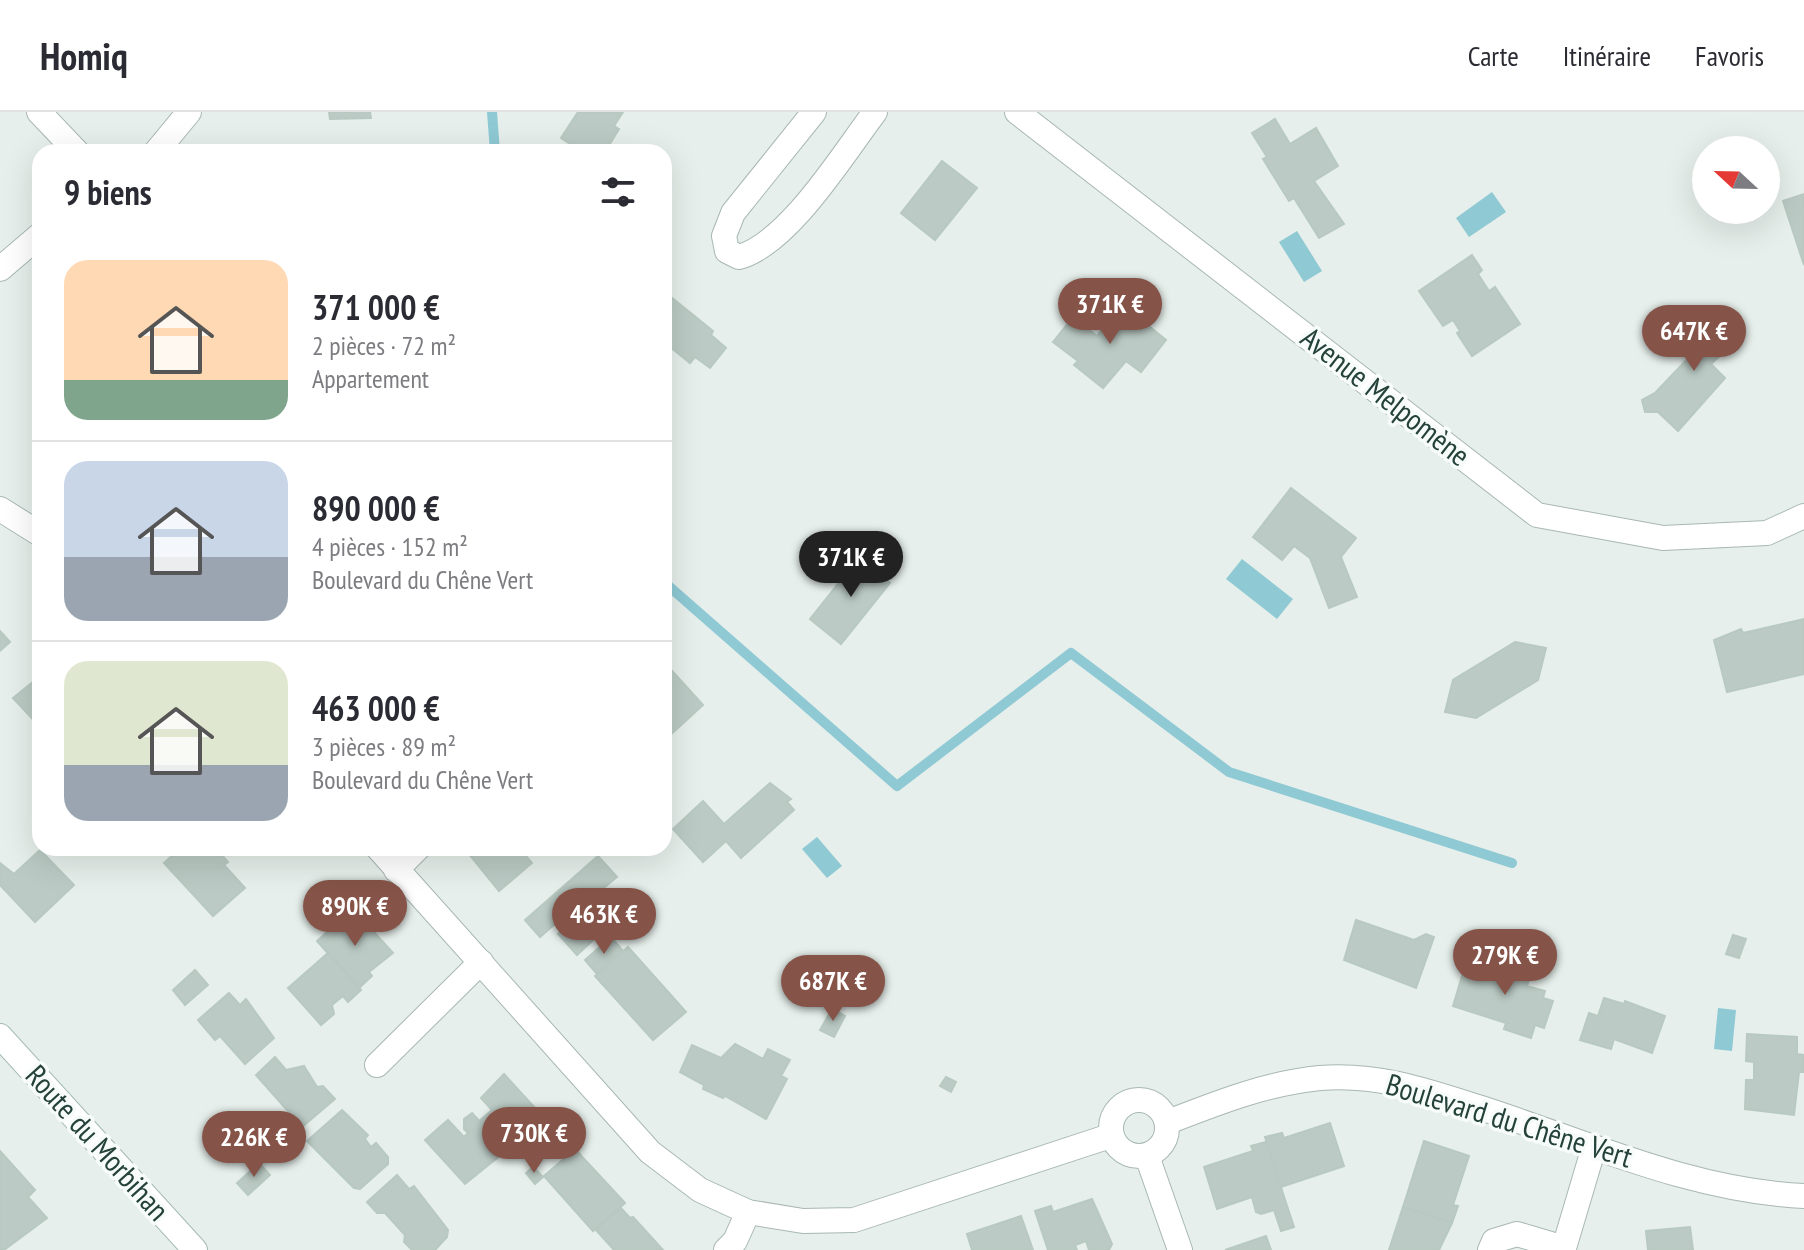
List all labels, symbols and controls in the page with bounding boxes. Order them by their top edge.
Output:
text: Homiq [40,31,128,80]
text: Carte [1468,37,1519,74]
text: Itinéraire [1563,37,1651,74]
text: Favoris [1695,37,1764,74]
north arrow [1692,136,1780,224]
map controls [1692,136,1780,224]
text: 9 biens [64,170,152,214]
icon: filters [596,170,640,214]
pin: 371K € [1045,278,1175,346]
text: 371 000 € [312,285,440,329]
text: 371K € [1076,287,1144,320]
icon: home [128,292,224,388]
pin: 647K € [1629,305,1759,373]
text: 647K € [1660,314,1728,347]
street label: Avenue Melpomène [1293,318,1478,474]
text: 2 pièces · 72 m² [312,329,456,362]
text: Appartement [312,362,429,395]
text: 890 000 € [312,486,440,530]
icon: home [128,493,224,589]
text: 4 pièces · 152 m² [312,530,468,563]
pin: 371K € [786,531,916,599]
text: 371K € [817,540,885,573]
text: Boulevard du Chêne Vert [312,563,533,596]
text: 463 000 € [312,686,440,730]
icon: home [128,693,224,789]
text: 3 pièces · 89 m² [312,730,456,763]
text: Boulevard du Chêne Vert [312,763,533,796]
pin: 890K € [290,880,420,948]
pin: 463K € [539,888,669,956]
text: 890K € [321,889,389,922]
text: 463K € [570,897,638,930]
pin: 279K € [1440,929,1570,997]
text: 279K € [1471,938,1539,971]
pin: 687K € [768,955,898,1023]
text: 687K € [799,964,867,997]
street label: Route du Morbihan [18,1056,178,1228]
street label: Boulevard du Chêne Vert [1382,1064,1638,1176]
pin: 730K € [469,1107,599,1175]
pin: 226K € [189,1111,319,1179]
text: 730K € [500,1116,568,1149]
text: 226K € [220,1120,288,1153]

